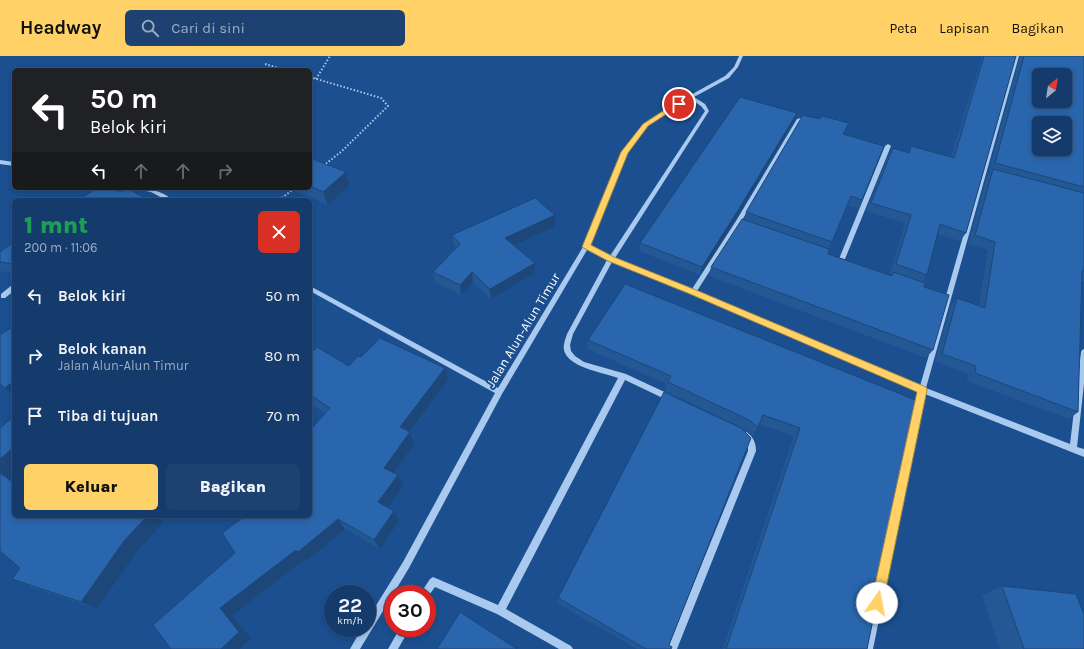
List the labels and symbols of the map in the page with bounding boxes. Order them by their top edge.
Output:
north arrow [1032,68,1072,108]
pin [662,87,696,121]
street label: Jalan Alun-Alun Timur [483,270,563,390]
position arrow [856,582,898,624]
speed limit sign: 30 [384,585,436,637]

